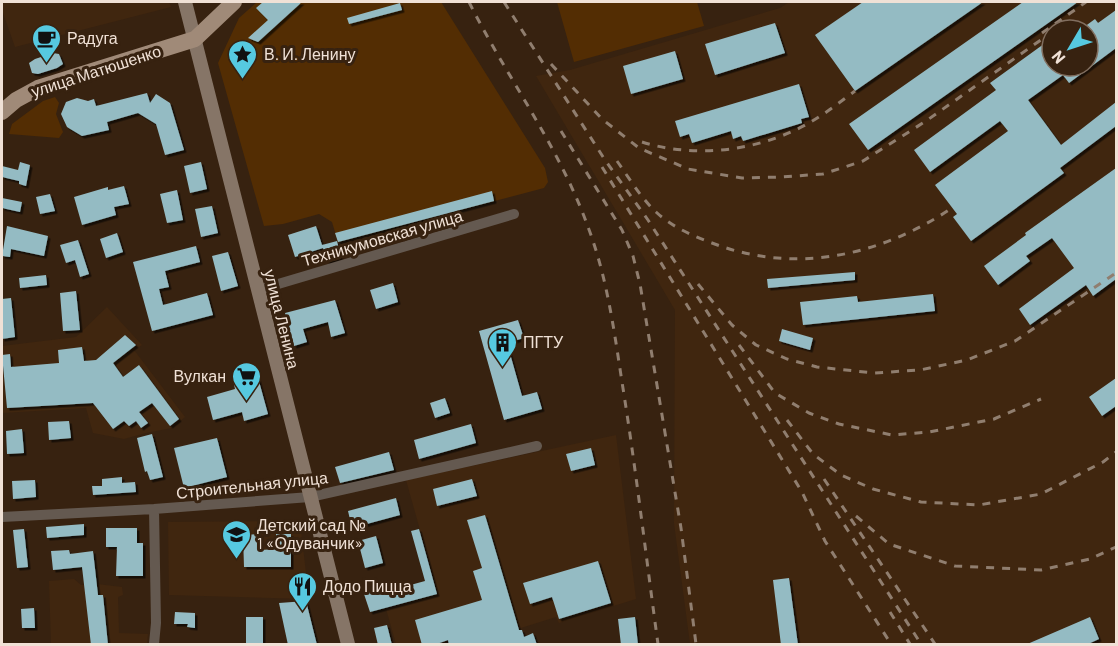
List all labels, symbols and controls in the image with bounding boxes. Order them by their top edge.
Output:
north arrow [1040,18,1100,78]
cafe icon: Радуга [30,22,62,64]
place label: Радуга [67,28,118,47]
place icon: В. И. Ленину [227,38,259,80]
street label: улица Матюшенко [29,41,163,100]
place label: В. И. Ленину [264,44,355,63]
text: N [1047,48,1069,68]
street label: Техникумовская улица [299,205,465,270]
street label: улица Ленина [261,267,304,371]
building icon: ПГТУ [486,326,518,368]
place label: ПГТУ [523,332,564,351]
supermarket icon: Вулкан [231,360,263,402]
place label: Вулкан [173,366,226,385]
street label: Строительная улица [175,467,329,502]
place label: Детский сад № 1 «Одуванчик» [257,515,366,552]
school or university icon: Детский сад № 1 «Одуванчик» [220,518,252,560]
restaurant icon: Додо Пицца [286,570,318,612]
place label: Додо Пицца [323,576,412,595]

